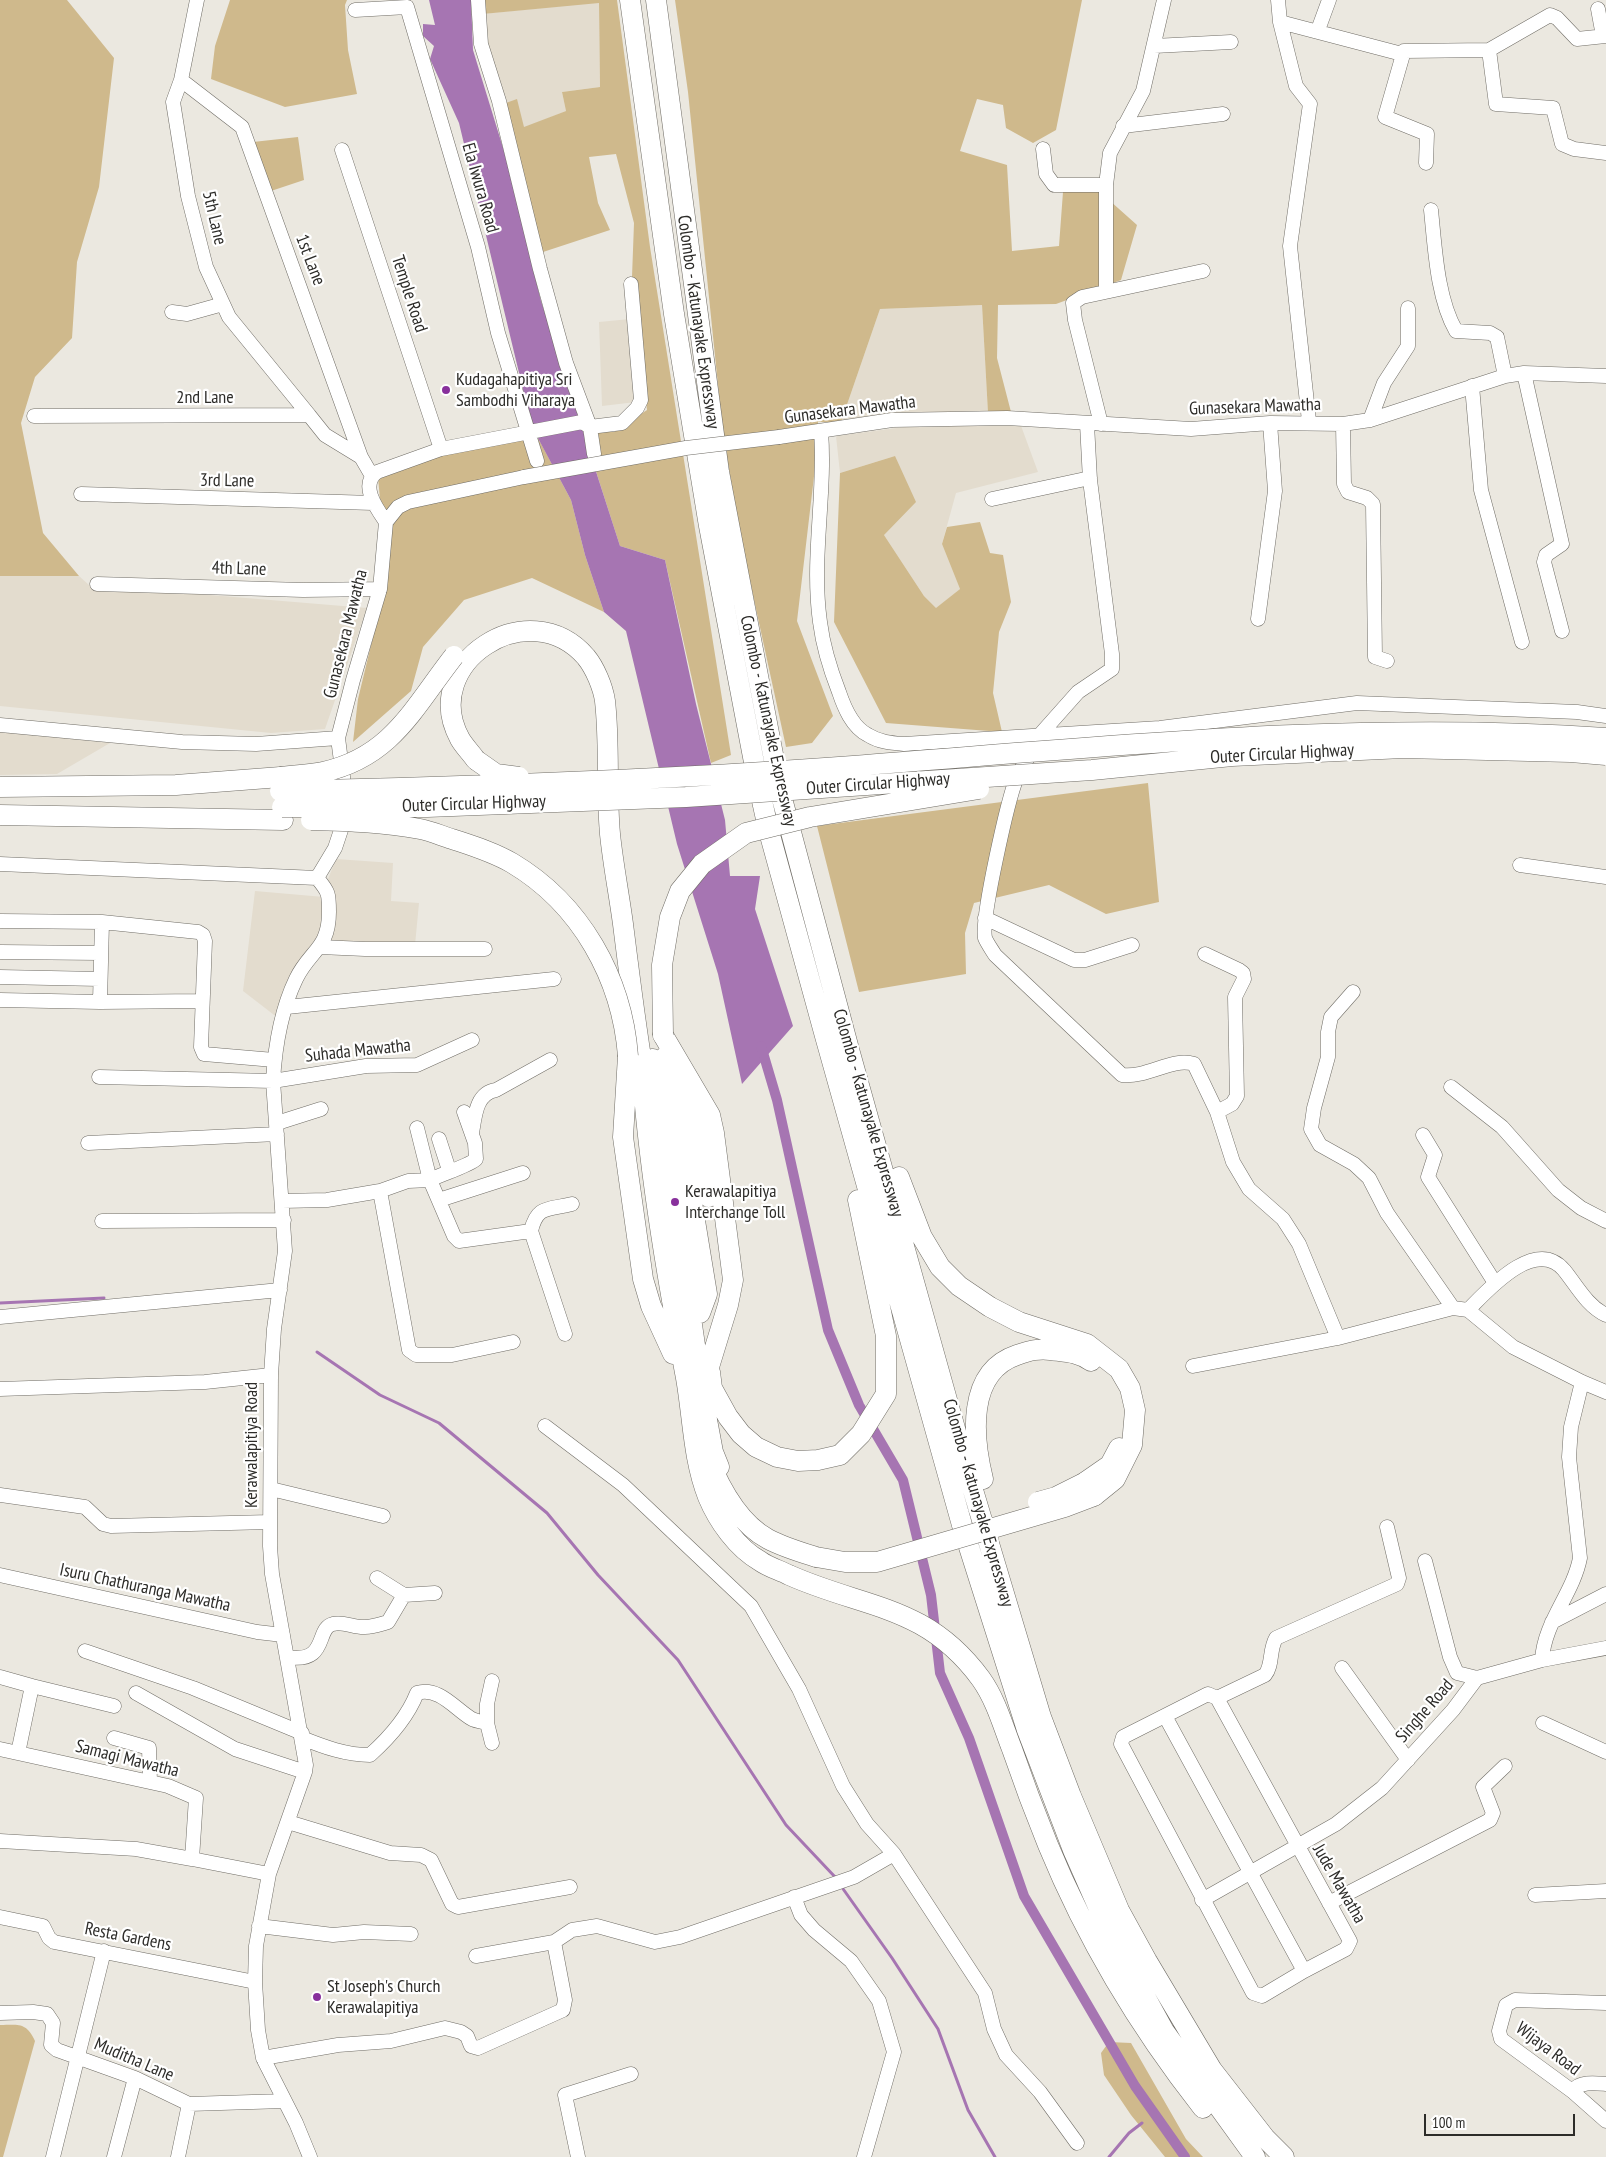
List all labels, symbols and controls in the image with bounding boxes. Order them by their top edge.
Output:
street label: Ela Iwura Road [457,141,503,235]
street label: 5th Lane [197,189,231,247]
street label: Colombo - Katunayake Expressway [672,214,724,430]
street label: 1st Lane [290,232,330,288]
street label: Temple Road [386,253,432,335]
place label: Kudagahapitiya Sri Sambodhi Viharaya [456,369,575,412]
marker: Kudagahapitiya Sri Sambodhi Viharaya [440,384,452,396]
street label: 2nd Lane [176,387,234,409]
street label: Gunasekara Mawatha [783,391,917,429]
street label: Gunasekara Mawatha [1189,394,1321,420]
street label: 3rd Lane [200,470,254,492]
street label: 4th Lane [211,557,267,581]
street label: Gunasekara Mawatha [320,567,372,701]
street label: Colombo - Katunayake Expressway [735,613,801,829]
street label: Outer Circular Highway [1210,739,1354,769]
street label: Outer Circular Highway [805,768,951,800]
street label: Outer Circular Highway [402,791,546,817]
street label: Colombo - Katunayake Expressway [828,1007,908,1219]
street label: Suhada Mawatha [304,1035,412,1067]
place label: Kerawalapitiya Interchange Toll [685,1181,785,1224]
marker: Kerawalapitiya Interchange Toll [669,1196,681,1208]
street label: Kerawalapitiya Road [241,1382,263,1508]
street label: Colombo - Katunayake Expressway [938,1397,1018,1609]
street label: Isuru Chathuranga Mawatha [58,1559,232,1617]
street label: Singhe Road [1392,1675,1458,1747]
street label: Samagi Mawatha [73,1736,181,1782]
street label: Jude Mawatha [1308,1841,1370,1927]
street label: Resta Gardens [83,1918,173,1956]
place label: St Joseph's Church Kerawalapitiya [327,1976,440,2018]
marker: St Joseph's Church Kerawalapitiya [311,1991,323,2003]
street label: Wijaya Road [1511,2018,1585,2080]
street label: Muditha Lane [91,2034,177,2086]
scale bar [1426,2104,1577,2136]
text: 100 m [1432,2113,1465,2132]

